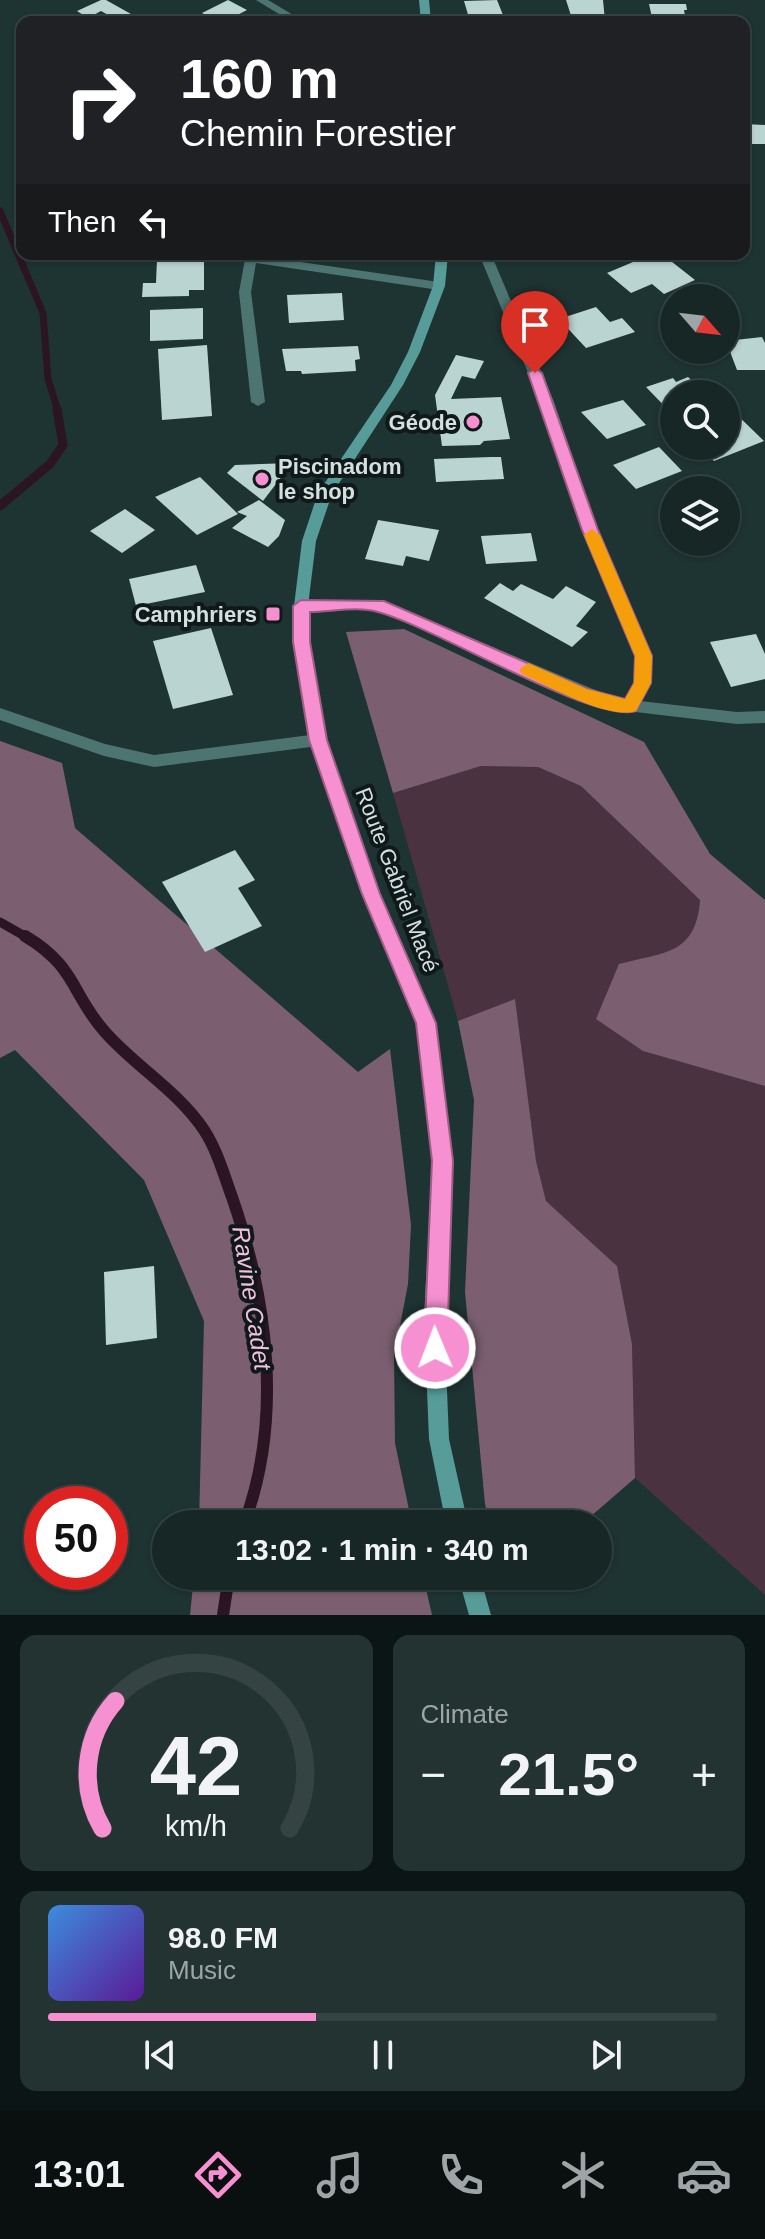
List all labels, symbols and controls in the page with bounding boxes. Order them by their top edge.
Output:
text: 160 m [180,47,339,110]
icon: right [48,48,152,152]
text: Chemin Forestier [180,113,456,154]
icon: left [132,200,176,244]
text: Then [48,205,116,238]
north arrow [660,284,740,364]
map controls [660,284,740,556]
pin [501,291,569,373]
icon: arrive [513,303,557,347]
button: search [660,380,740,460]
place label: Géode [389,410,457,435]
marker: Géode [464,413,482,431]
place label: Piscinadom le shop [278,454,401,504]
marker: Piscinadom le shop [253,470,271,488]
button: layers [660,476,740,556]
place label: Camphriers [135,602,257,627]
marker: Camphriers [264,605,282,623]
street label: Route Gabriel Macé [350,784,444,976]
water label: Ravine Cadet [227,1224,277,1373]
position arrow [393,1306,477,1390]
speed limit sign: 50 [24,1486,128,1590]
text: 13:02 · 1 min · 340 m [235,1533,529,1566]
text: Climate [421,1699,509,1729]
text: 42 [150,1720,243,1813]
text: 21.5° [498,1741,639,1808]
text: − [421,1750,446,1799]
text: + [691,1750,717,1799]
text: km/h [165,1810,227,1842]
text: 98.0 FM [168,1921,278,1954]
text: Music [168,1955,236,1985]
icon: previous [138,2033,182,2077]
icon: pause [361,2033,405,2077]
icon: next [584,2033,628,2077]
icon: directions [190,2147,246,2203]
icon: music [312,2147,368,2203]
icon: phone [433,2147,489,2203]
icon: climate [555,2147,611,2203]
icon: car [676,2147,732,2203]
text: 13:01 [33,2154,125,2195]

